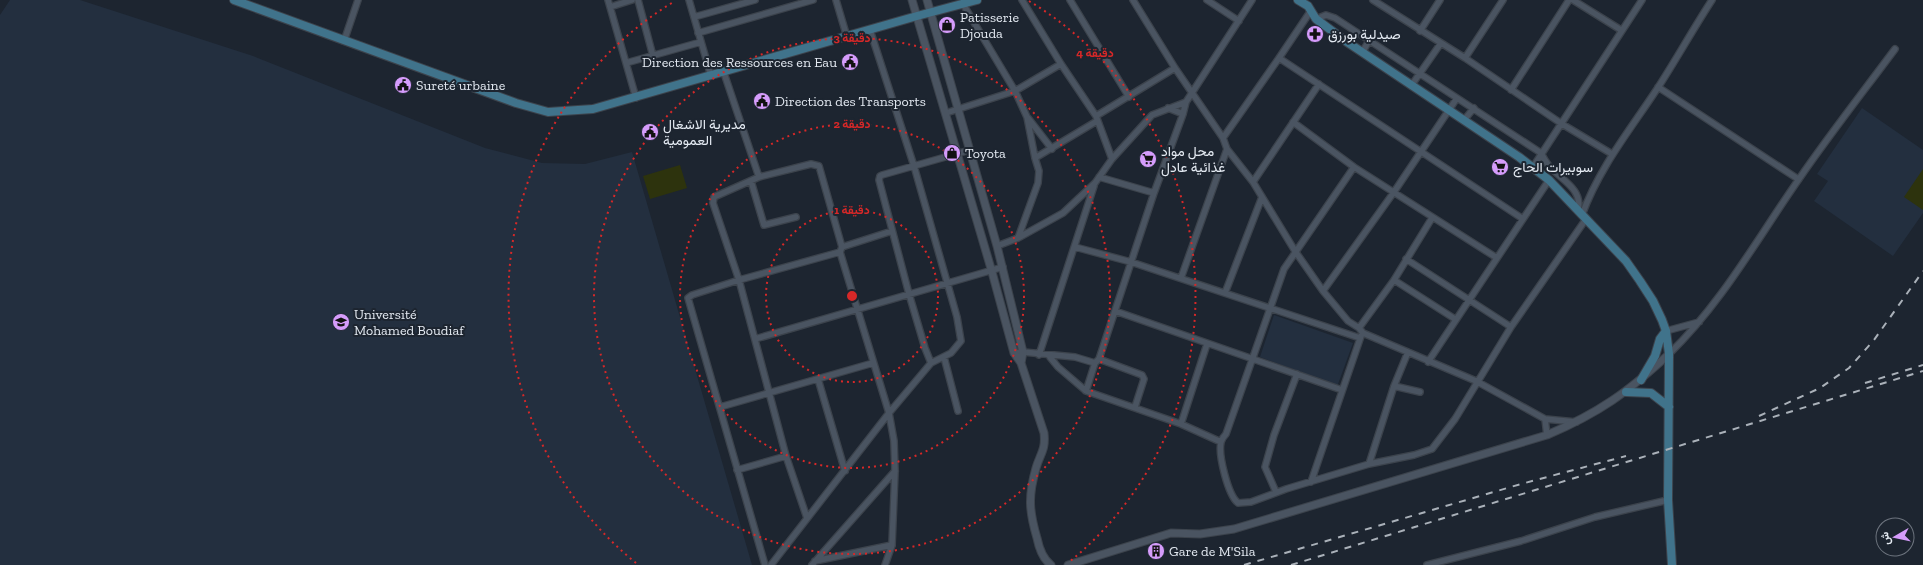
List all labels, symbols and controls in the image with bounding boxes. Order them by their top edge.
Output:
place label: Patisserie Djouda [960,9,1019,42]
shop icon: Patisserie Djouda [937,15,957,35]
pharmacy icon: صيدلية بورزق [1305,24,1325,44]
place label: صيدلية بورزق [1328,26,1401,43]
text: 3 دقيقة [834,31,870,45]
text: 4 دقيقة [1076,46,1114,60]
public building icon: Direction des Ressources en Eau [840,52,860,72]
place label: Direction des Ressources en Eau [642,54,837,71]
public building icon: Sureté urbaine [393,75,413,95]
place label: Sureté urbaine [416,77,506,94]
public building icon: Direction des Transports [752,91,772,111]
place label: Direction des Transports [775,93,926,110]
place label: مديرية الاشغال العمومية [663,116,746,149]
text: 2 دقيقة [834,117,871,131]
public building icon: مديرية الاشغال العمومية [640,122,660,142]
shop icon: Toyota [942,143,962,163]
place label: محل مواد غذائية عادل [1161,143,1225,177]
place label: Toyota [965,145,1006,162]
supermarket icon: محل مواد غذائية عادل [1138,149,1158,169]
supermarket icon: سوبيرات الحاج [1490,157,1510,177]
place label: سوبيرات الحاج [1513,159,1593,178]
text: 1 دقيقة [834,203,870,217]
centre of rings [845,289,859,303]
place label: Université Mohamed Boudiaf [354,306,465,339]
school or university icon: Université Mohamed Boudiaf [331,312,351,332]
north arrow [1875,517,1915,557]
text: ش [1878,531,1893,546]
building icon: Gare de M'Sila [1146,541,1166,561]
place label: Gare de M'Sila [1169,543,1256,560]

